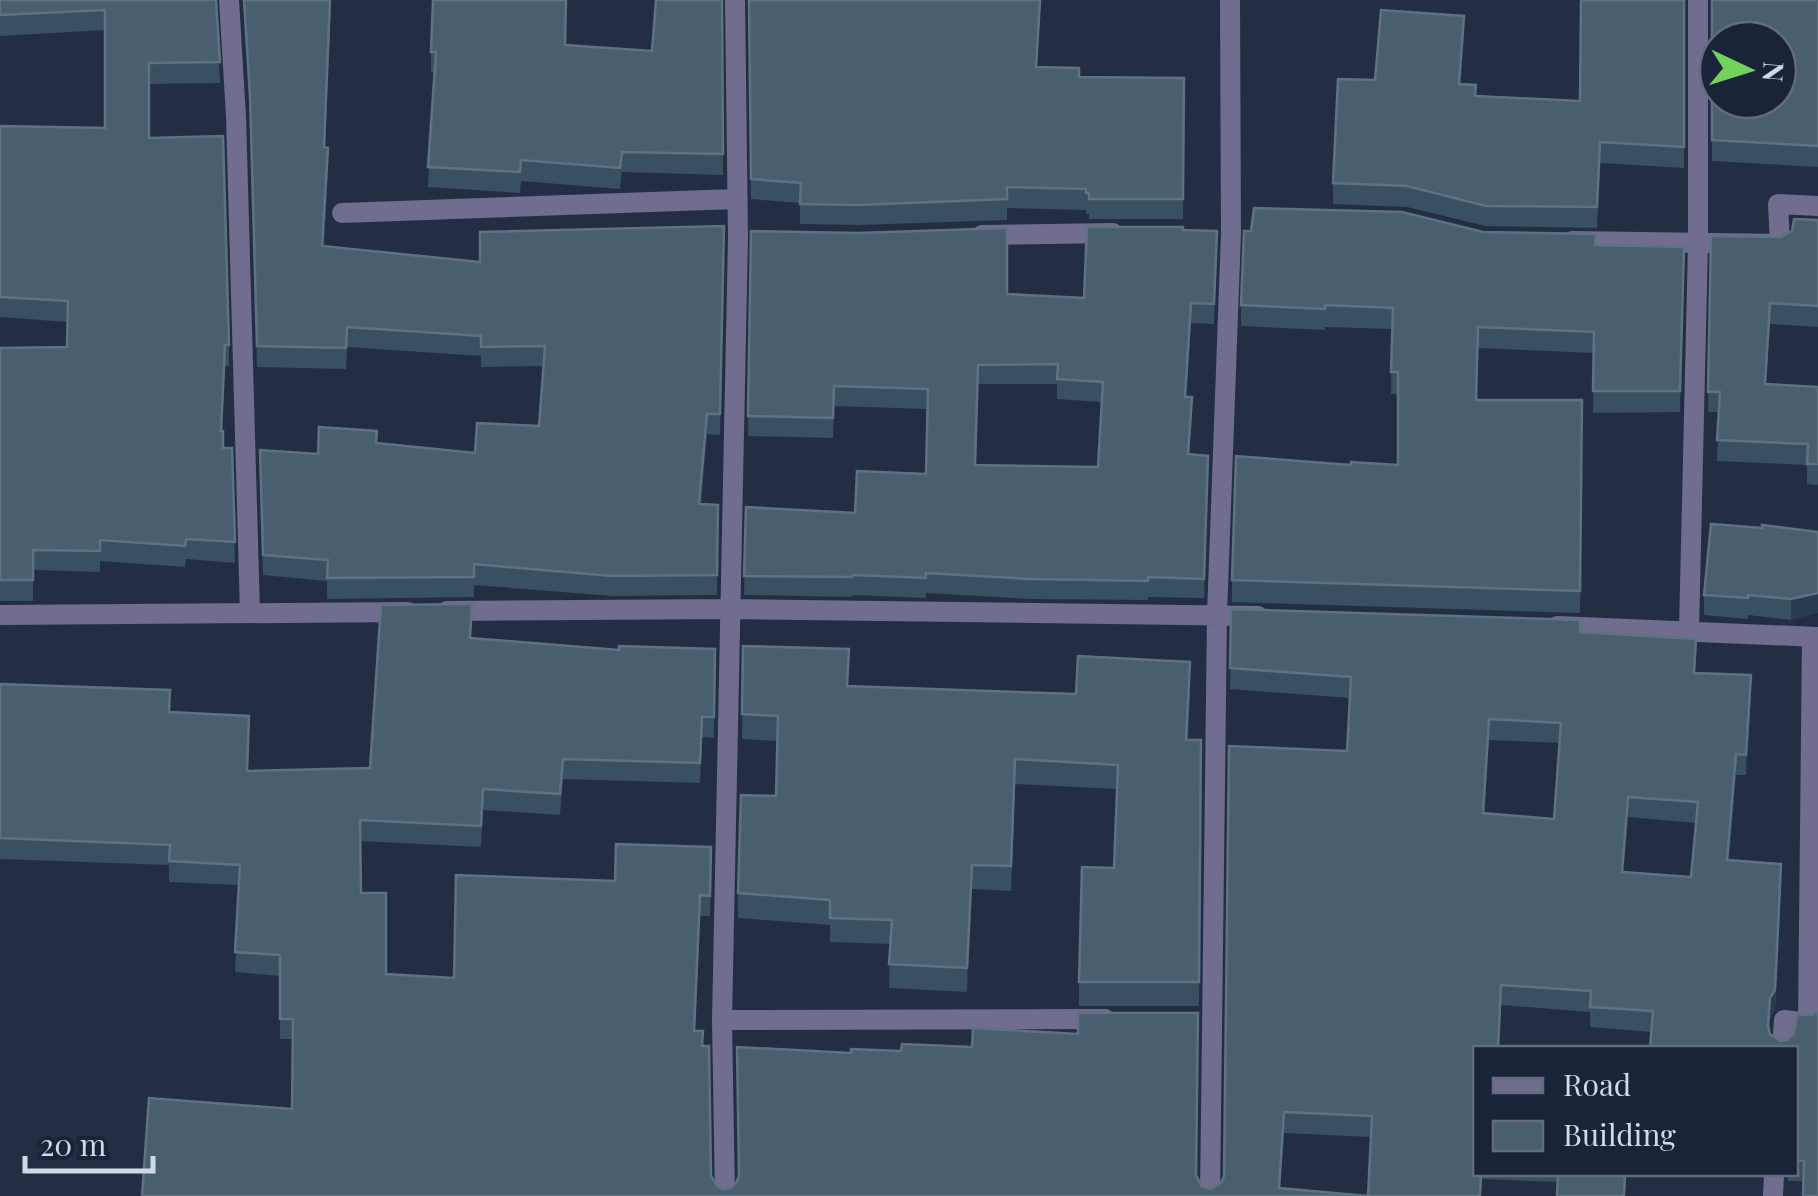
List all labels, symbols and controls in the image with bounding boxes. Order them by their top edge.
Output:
north arrow [1698,20,1798,120]
text: N [1755,60,1794,83]
legend [1473,1046,1798,1176]
text: Road [1563,1064,1631,1104]
scale bar [25,1111,152,1173]
text: Building [1563,1114,1676,1154]
text: 20 m [40,1124,107,1164]

